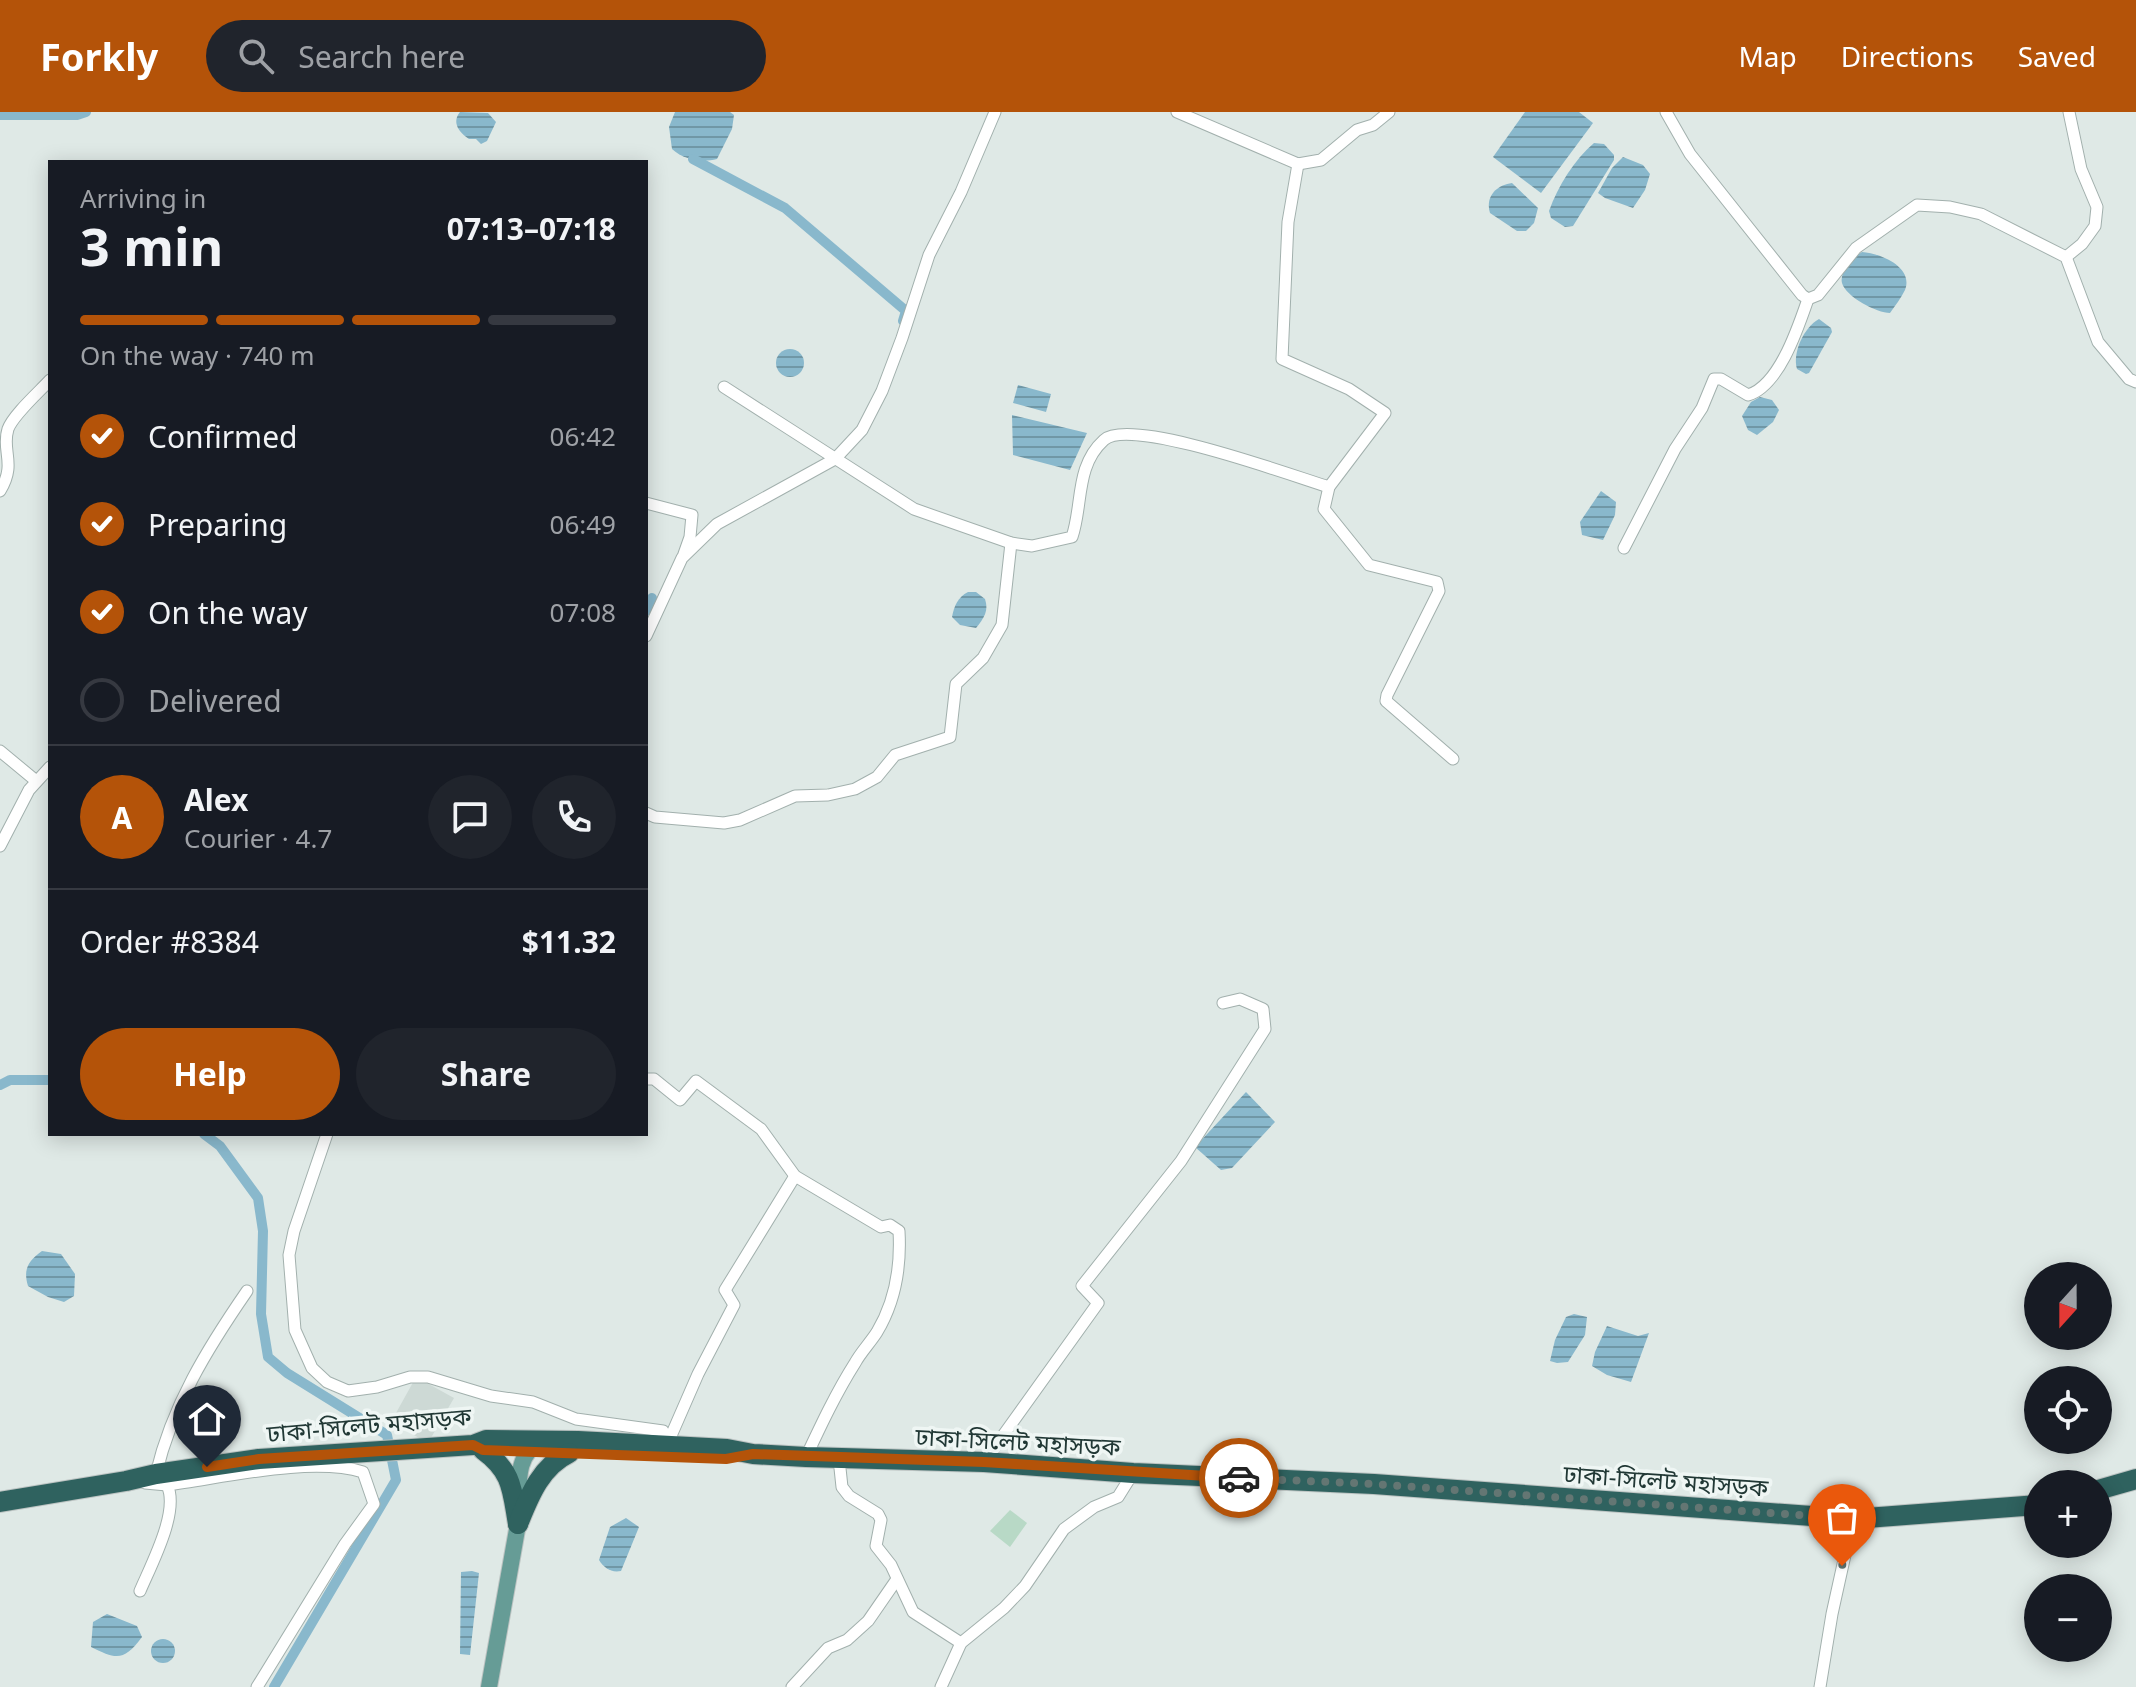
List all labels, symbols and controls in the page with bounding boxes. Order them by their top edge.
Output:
search box [206,20,766,92]
text: Forkly [40,30,158,82]
icon: search [234,34,278,78]
text: Search here [298,36,465,77]
text: Map [1738,37,1797,75]
text: Directions [1841,37,1974,75]
text: Saved [2018,37,2096,75]
text: Arriving in [80,180,206,216]
text: 07:13–07:18 [447,208,616,249]
text: 3 min [80,210,223,281]
text: On the way · 740 m [80,337,314,373]
icon: check [80,414,124,458]
text: Confirmed [148,416,298,457]
text: 06:42 [550,418,616,454]
icon: check [80,502,124,546]
text: Preparing [148,504,287,545]
text: 06:49 [550,506,616,542]
icon: check [80,590,124,634]
text: On the way [148,592,308,633]
text: 07:08 [550,594,616,630]
text: Delivered [148,680,282,721]
button: chat [428,775,512,859]
button: phone [532,775,616,859]
text: Alex [184,779,248,820]
text: A [112,797,132,838]
text: Courier · 4.7 [184,820,332,856]
text: Order #8384 [80,921,259,962]
text: $11.32 [522,921,616,962]
button: Help [80,1028,340,1120]
button: Share [356,1028,616,1120]
north arrow [2024,1262,2112,1350]
map controls [2024,1262,2112,1662]
button: locate [2024,1366,2112,1454]
pin [173,1385,241,1467]
icon: home [185,1397,229,1441]
street label: ঢাকা-সিলেট মহাসড়ক [264,1399,473,1449]
street label: ঢাকা-সিলেট মহাসড়ক [914,1419,1122,1463]
courier [1199,1438,1279,1518]
icon: car [1217,1456,1261,1500]
street label: ঢাকা-সিলেট মহাসড়ক [1561,1456,1770,1504]
button: + [2024,1470,2112,1558]
pin [1808,1484,1876,1566]
icon: bag [1820,1496,1864,1540]
button: − [2024,1574,2112,1662]

